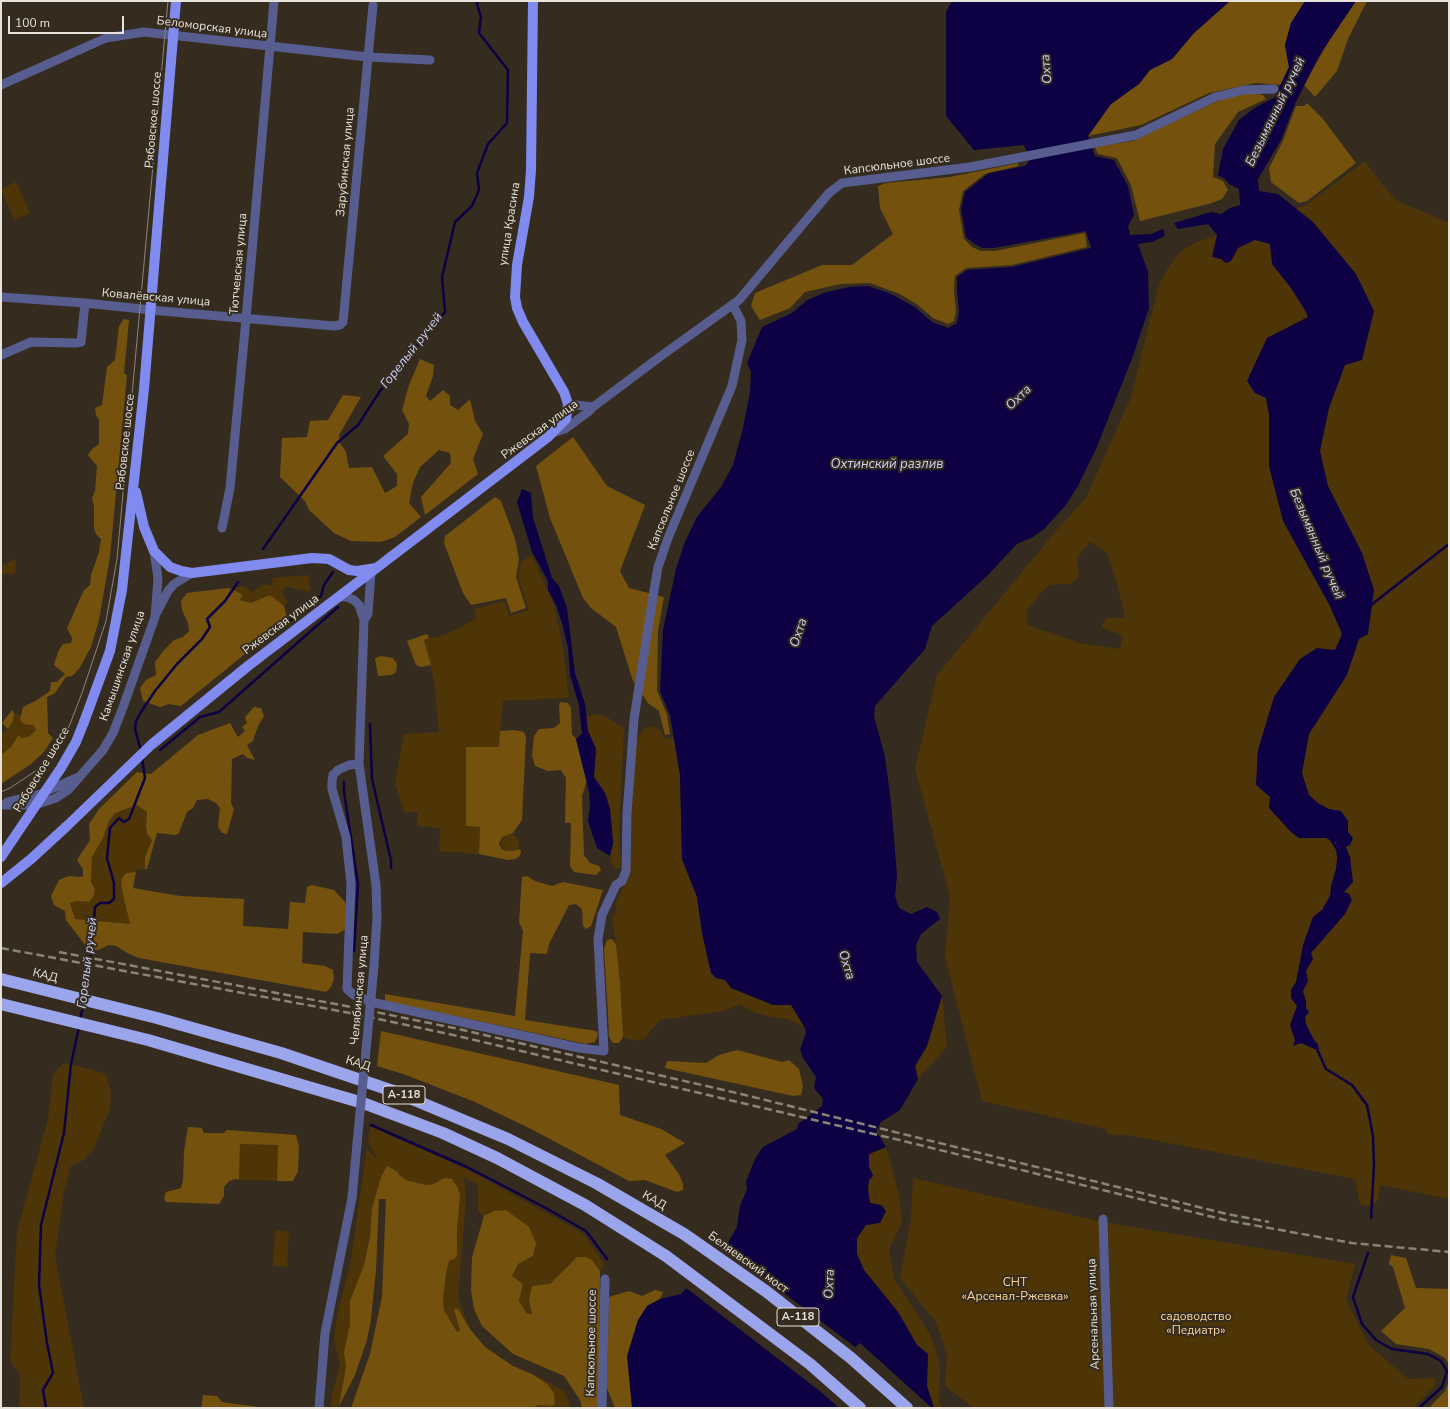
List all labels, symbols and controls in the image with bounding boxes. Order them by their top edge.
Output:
scale bar [10,8,126,34]
street label: Беломорская улица [156,14,268,42]
text: 100 m [15,15,50,31]
water label: Охта [1038,54,1056,84]
water label: Безымянный ручей [1243,55,1309,169]
street label: Рябовское шоссе [143,71,165,169]
street label: Зарубинская улица [334,107,358,217]
street label: Капсюльное шоссе [843,151,951,179]
street label: улица Красина [496,181,524,267]
street label: Тютчевская улица [227,213,251,315]
street label: Ковалёвская улица [101,286,211,310]
water label: Горелый ручей [378,310,446,392]
water label: Охта [1003,382,1035,414]
street label: Рябовское шоссе [114,393,138,491]
street label: Ржевская улица [499,397,581,463]
street label: Капсюльное шоссе [645,448,699,552]
water label: Охтинский разлив [831,457,943,473]
water label: Безымянный ручей [1286,486,1346,602]
street label: Ржевская улица [240,592,322,658]
street label: Камышинская улица [97,609,149,723]
water label: Охта [787,616,811,650]
street label: Рябовское шоссе [11,725,73,815]
water label: Горелый ручей [75,917,101,1009]
street label: Челябинская улица [348,934,372,1046]
water label: Охта [834,949,858,981]
street label: КАД [31,966,59,986]
street label: КАД [344,1053,372,1075]
road number: А-118 [383,1086,425,1104]
street label: КАД [639,1188,669,1214]
street label: Беляевский мост [705,1229,791,1297]
street label: Арсенальная улица [1085,1258,1103,1370]
water label: Охта [822,1269,838,1299]
park label: СНТ «Арсенал-Ржевка» [962,1276,1068,1304]
street label: Капсюльное шоссе [584,1289,600,1397]
road number: А-118 [777,1308,819,1326]
park label: садоводство «Педиатр» [1161,1310,1231,1338]

